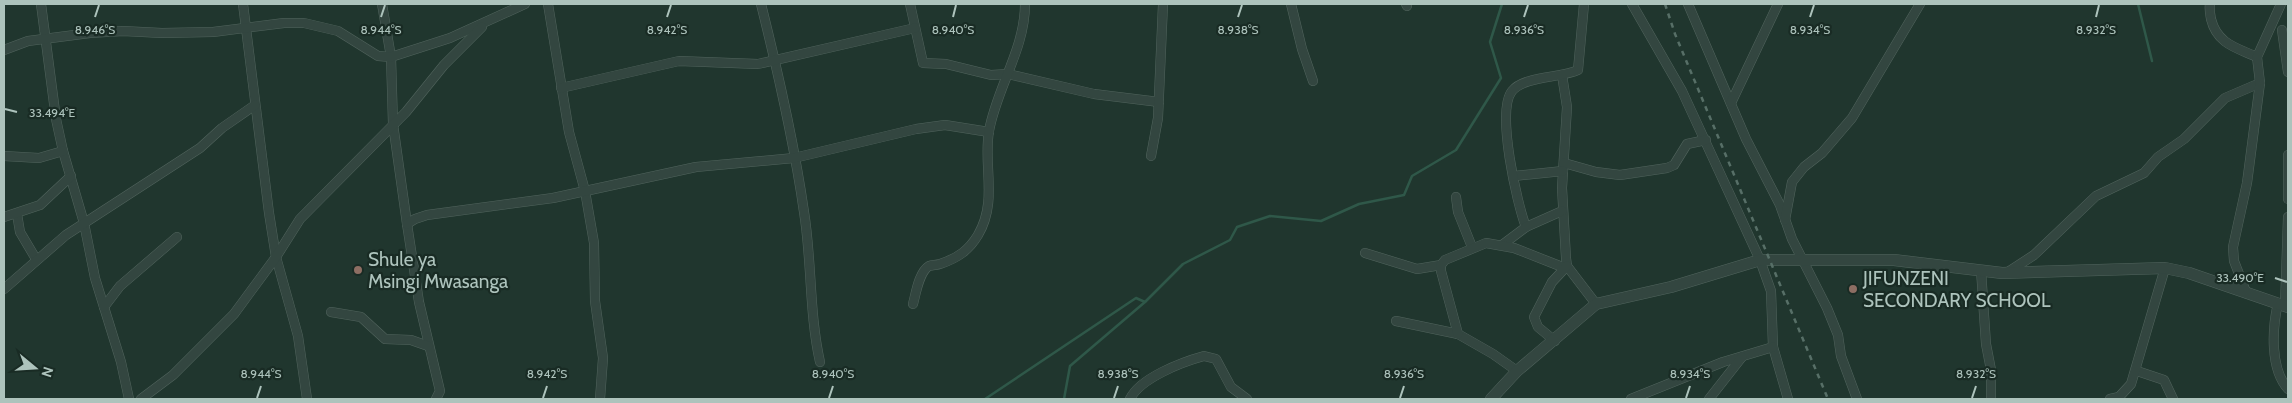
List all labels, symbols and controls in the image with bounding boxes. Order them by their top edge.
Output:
text: 8.946°S [75,22,115,37]
text: 8.944°S [361,22,401,37]
text: 8.942°S [647,22,687,37]
text: 8.940°S [932,22,974,37]
text: 8.938°S [1218,22,1258,37]
text: 8.936°S [1504,22,1544,37]
text: 8.934°S [1790,22,1830,37]
text: 8.932°S [2076,22,2116,37]
text: 33.494°E [29,105,75,120]
place label: Shule ya Msingi Mwasanga [368,248,508,293]
marker: Shule ya Msingi Mwasanga [352,264,364,276]
place label: JIFUNZENI SECONDARY SCHOOL [1862,267,2051,312]
text: 33.490°E [2216,270,2264,285]
marker: JIFUNZENI SECONDARY SCHOOL [1847,283,1859,295]
north arrow [10,343,60,393]
text: N [37,365,57,380]
text: 8.944°S [241,366,281,381]
text: 8.942°S [527,366,567,381]
text: 8.940°S [812,366,854,381]
text: 8.938°S [1098,366,1138,381]
text: 8.936°S [1384,366,1424,381]
text: 8.934°S [1670,366,1710,381]
text: 8.932°S [1956,366,1996,381]

